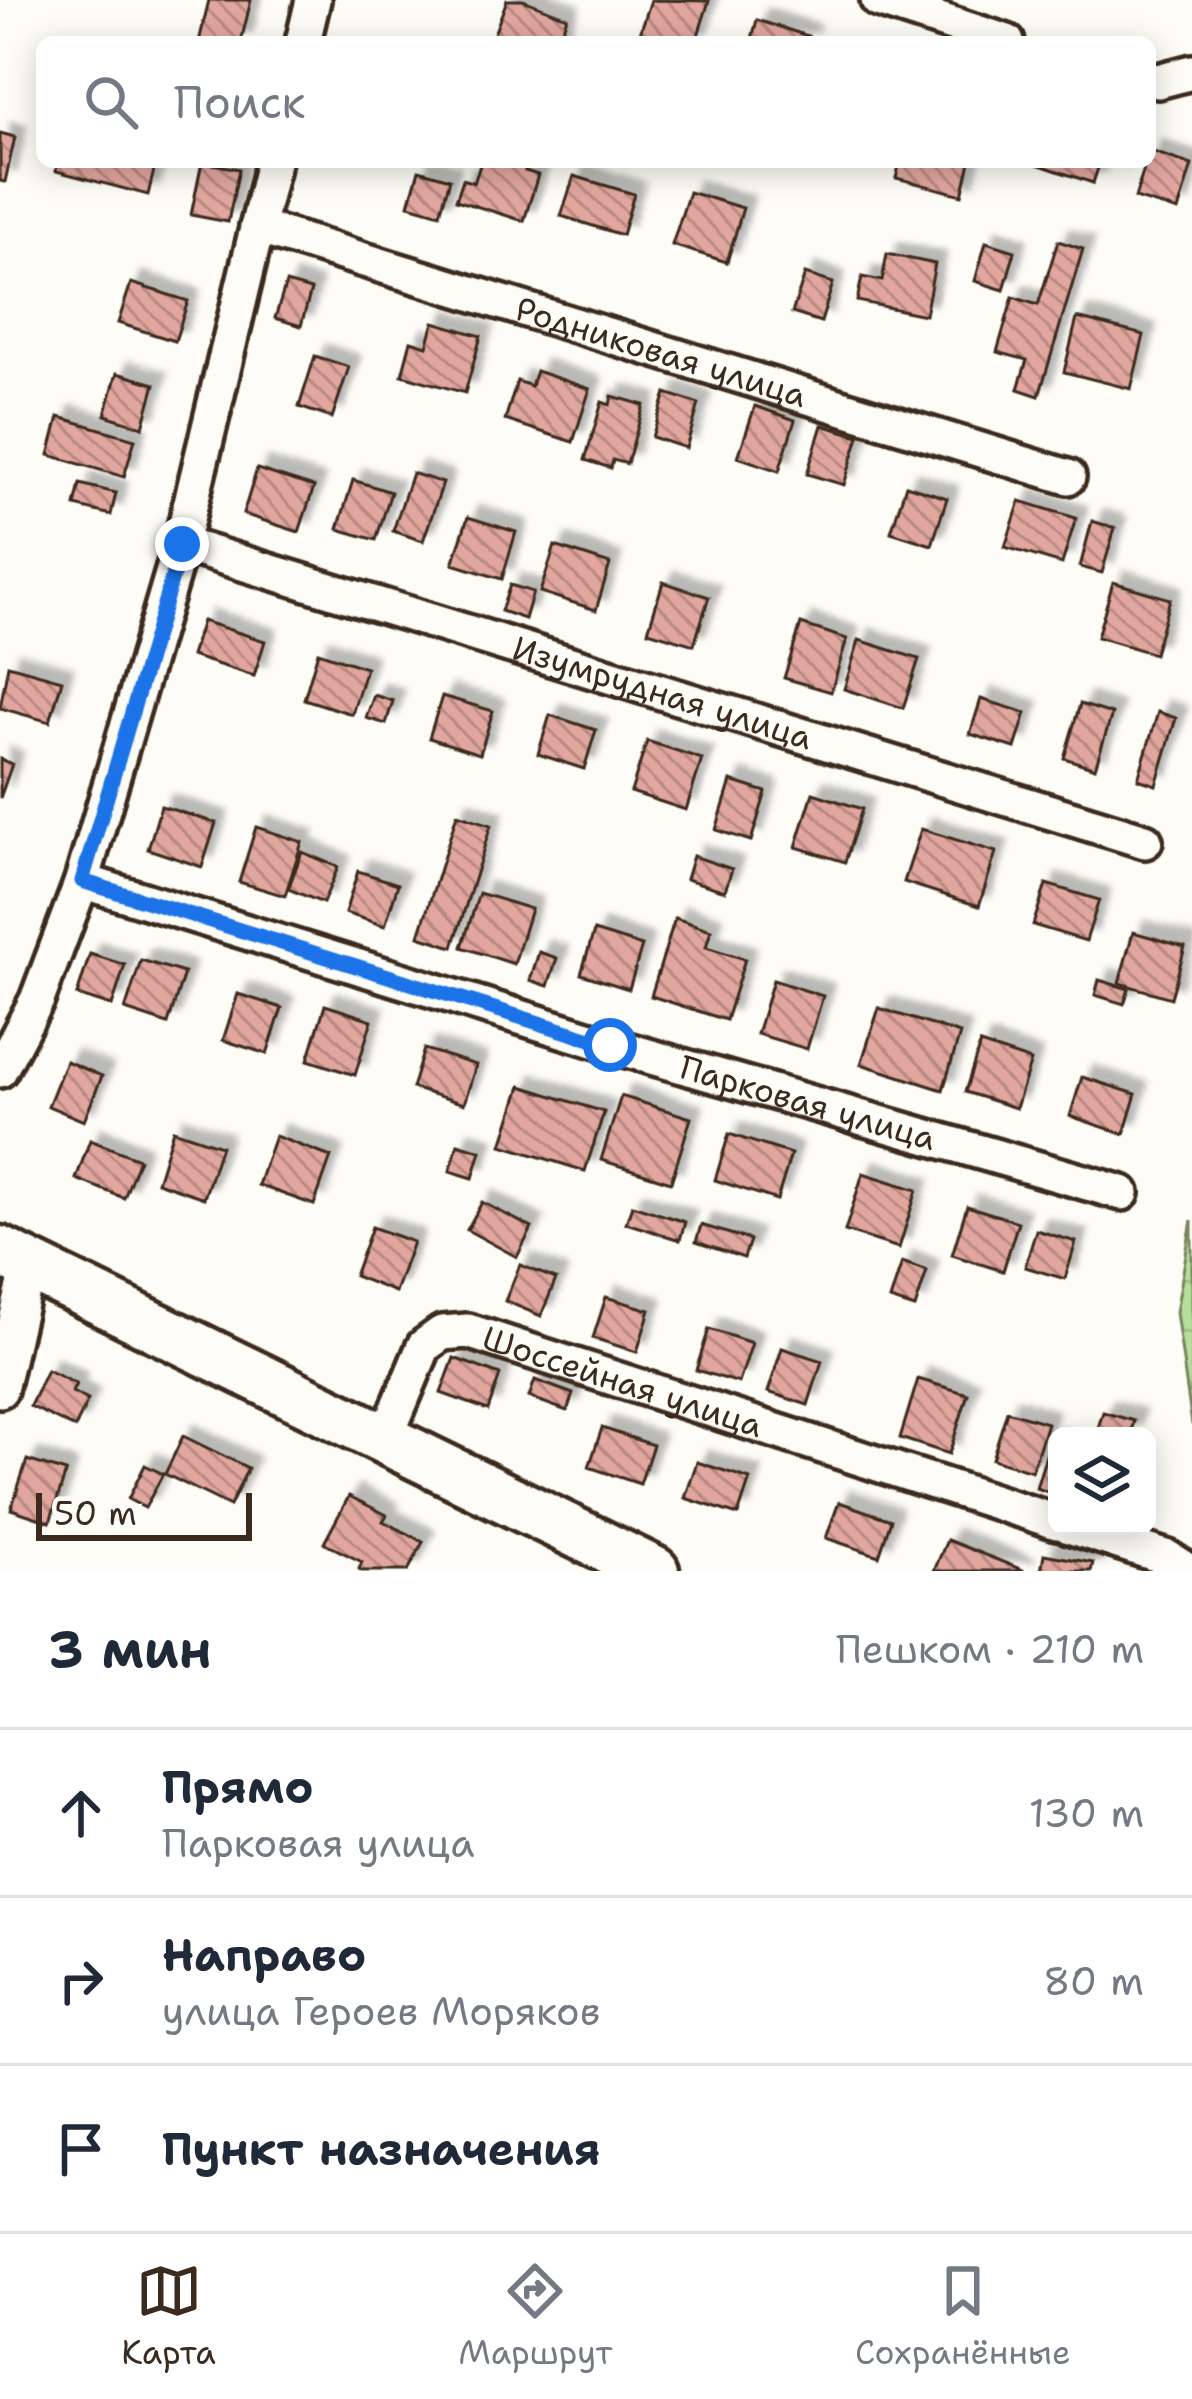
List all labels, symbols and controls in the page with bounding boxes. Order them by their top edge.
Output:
search box [36,36,1156,168]
icon: search [78,69,144,135]
text: Поиск [174,72,305,132]
street label: Родниковая улица [510,286,812,418]
route end [155,517,209,571]
street label: Изумрудная улица [507,626,818,760]
route start [583,1018,637,1072]
street label: Парковая улица [675,1044,941,1161]
street label: Шоссейная улица [477,1315,768,1448]
map controls [1048,1427,1156,1535]
button: layers [1048,1427,1156,1535]
scale bar [36,1487,252,1540]
text: 50 m [54,1491,137,1536]
text: 3 мин [48,1615,212,1683]
text: Пешком · 210 m [836,1623,1144,1675]
text: Прямо [162,1757,313,1817]
icon: ahead [48,1780,114,1846]
text: 130 m [1029,1787,1144,1839]
text: Парковая улица [162,1817,474,1869]
text: Направо [162,1925,366,1985]
icon: right [48,1948,114,2014]
text: 80 m [1043,1955,1144,2007]
text: улица Героев Моряков [162,1985,600,2037]
icon: arrive [48,2116,114,2182]
text: Пункт назначения [162,2119,601,2179]
tab: Карта [121,2258,216,2375]
tab: Маршрут [458,2258,612,2375]
tab: Сохранённые [855,2258,1071,2375]

